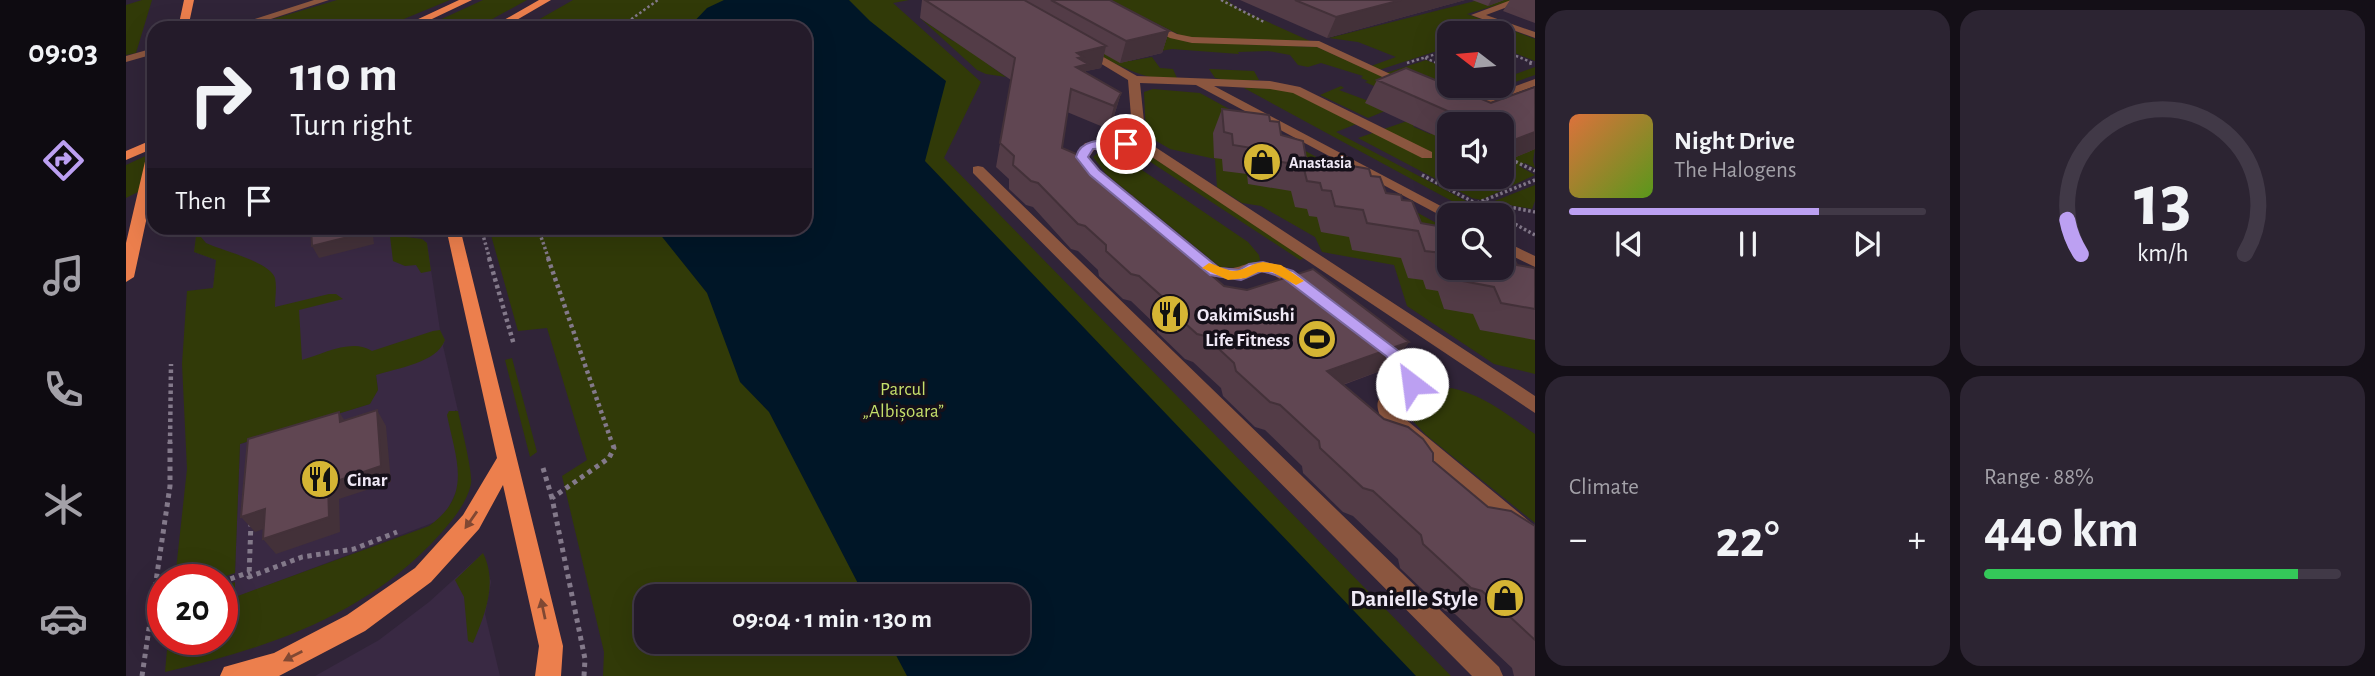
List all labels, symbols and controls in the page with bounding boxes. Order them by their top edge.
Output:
north arrow [1437,21,1514,98]
map controls [1437,21,1514,280]
text: 09:03 [28,36,98,68]
icon: right [175,49,266,140]
text: 110 m [290,51,398,100]
text: Turn right [290,109,412,141]
button: sound [1437,112,1514,189]
pin [1096,114,1156,174]
icon: arrive [1107,125,1145,163]
text: Night Drive [1674,128,1795,154]
icon: directions [39,136,88,185]
shop icon: Anastasia [1241,141,1283,183]
place label: Anastasia [1289,155,1352,171]
text: The Halogens [1674,159,1796,182]
text: 13 [2134,167,2191,240]
icon: arrive [240,182,278,220]
text: Then [175,188,226,214]
button: search [1437,203,1514,280]
icon: previous [1610,225,1648,263]
icon: pause [1729,225,1767,263]
icon: next [1848,225,1886,263]
text: km/h [2137,241,2188,266]
icon: music [39,251,88,300]
restaurant icon: OakimiSushi [1149,293,1191,335]
place label: OakimiSushi [1197,306,1295,325]
sports icon: Life Fitness [1296,318,1338,360]
place label: Life Fitness [1205,331,1290,350]
position arrow [1375,347,1449,421]
icon: phone [39,365,88,414]
park label: Parcul „Albișoara” [862,380,944,422]
restaurant icon: Cinar [299,458,341,500]
text: Range · 88% [1984,466,2094,489]
place label: Cinar [347,471,388,490]
text: Climate [1569,476,1639,499]
icon: climate [39,480,88,529]
text: 440 km [1984,504,2139,556]
one-way arrow [464,511,478,529]
text: 22° [1715,514,1780,566]
text: − [1569,521,1587,559]
text: + [1908,521,1926,559]
speed limit sign: 20 [147,564,238,655]
shop icon: Danielle Style [1484,577,1526,619]
place label: Danielle Style [1350,588,1478,611]
icon: car [39,594,88,643]
one-way arrow [537,598,548,620]
text: 09:04 · 1 min · 130 m [732,606,932,632]
one-way arrow [282,650,302,662]

